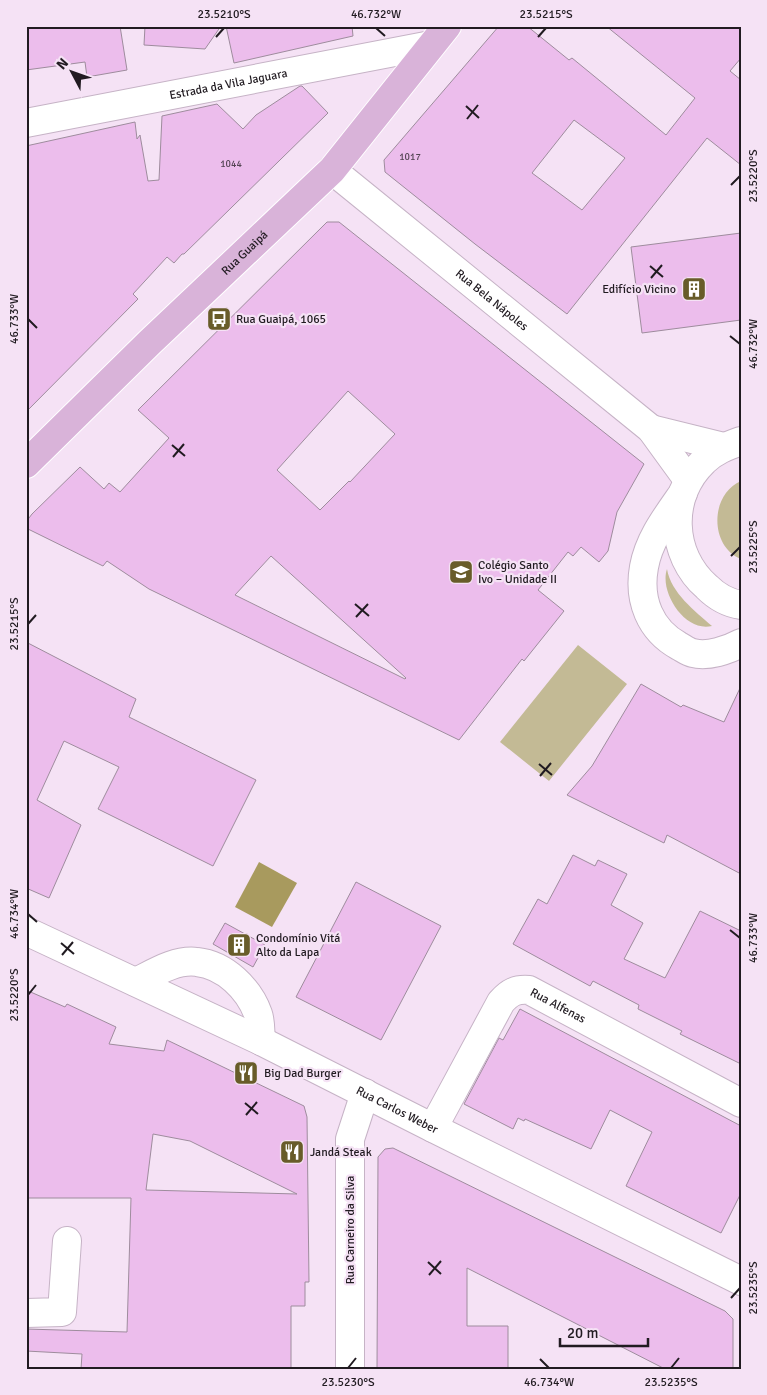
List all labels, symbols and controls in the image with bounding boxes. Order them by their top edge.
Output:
text: 23.5210°S [197,7,251,22]
text: 46.732°W [351,7,401,22]
text: 23.5215°S [519,7,573,22]
north arrow [48,48,98,98]
text: N [53,55,72,73]
street label: Estrada da Vila Jaguara [168,66,289,103]
text: 23.5220°S [746,149,761,203]
house number: 1017 [399,151,421,163]
house number: 1044 [220,158,242,170]
street label: Rua Guaipá [218,228,271,279]
street label: Rua Bela Nápoles [452,266,531,334]
building icon: Edifício Vicino [681,276,707,302]
place label: Edifício Vicino [602,282,676,297]
text: 46.733°W [7,294,22,344]
bus stop icon: Rua Guaipá, 1065 [206,306,232,332]
place label: Rua Guaipá, 1065 [236,312,326,327]
text: 46.732°W [746,319,761,369]
text: 23.5225°S [746,520,761,574]
place label: Colégio Santo Ivo – Unidade II [478,558,557,587]
school or university icon: Colégio Santo Ivo – Unidade II [448,559,474,585]
text: 23.5215°S [7,597,22,651]
text: 46.734°W [7,889,22,939]
text: 46.733°W [746,913,761,963]
place label: Condomínio Vitá Alto da Lapa [256,931,340,960]
building icon: Condomínio Vitá Alto da Lapa [226,932,252,958]
text: 23.5220°S [7,968,22,1022]
street label: Rua Alfenas [527,985,588,1027]
restaurant icon: Big Dad Burger [233,1060,259,1086]
place label: Big Dad Burger [264,1066,342,1081]
street label: Rua Carlos Weber [353,1083,441,1138]
restaurant icon: Jandá Steak [279,1139,305,1165]
place label: Jandá Steak [310,1145,372,1160]
street label: Rua Carneiro da Silva [343,1176,358,1284]
text: 23.5235°S [746,1261,761,1315]
scale bar [560,1315,647,1347]
text: 20 m [567,1324,598,1342]
text: 23.5230°S [321,1375,375,1390]
text: 46.734°W [524,1375,574,1390]
text: 23.5235°S [644,1375,698,1390]

